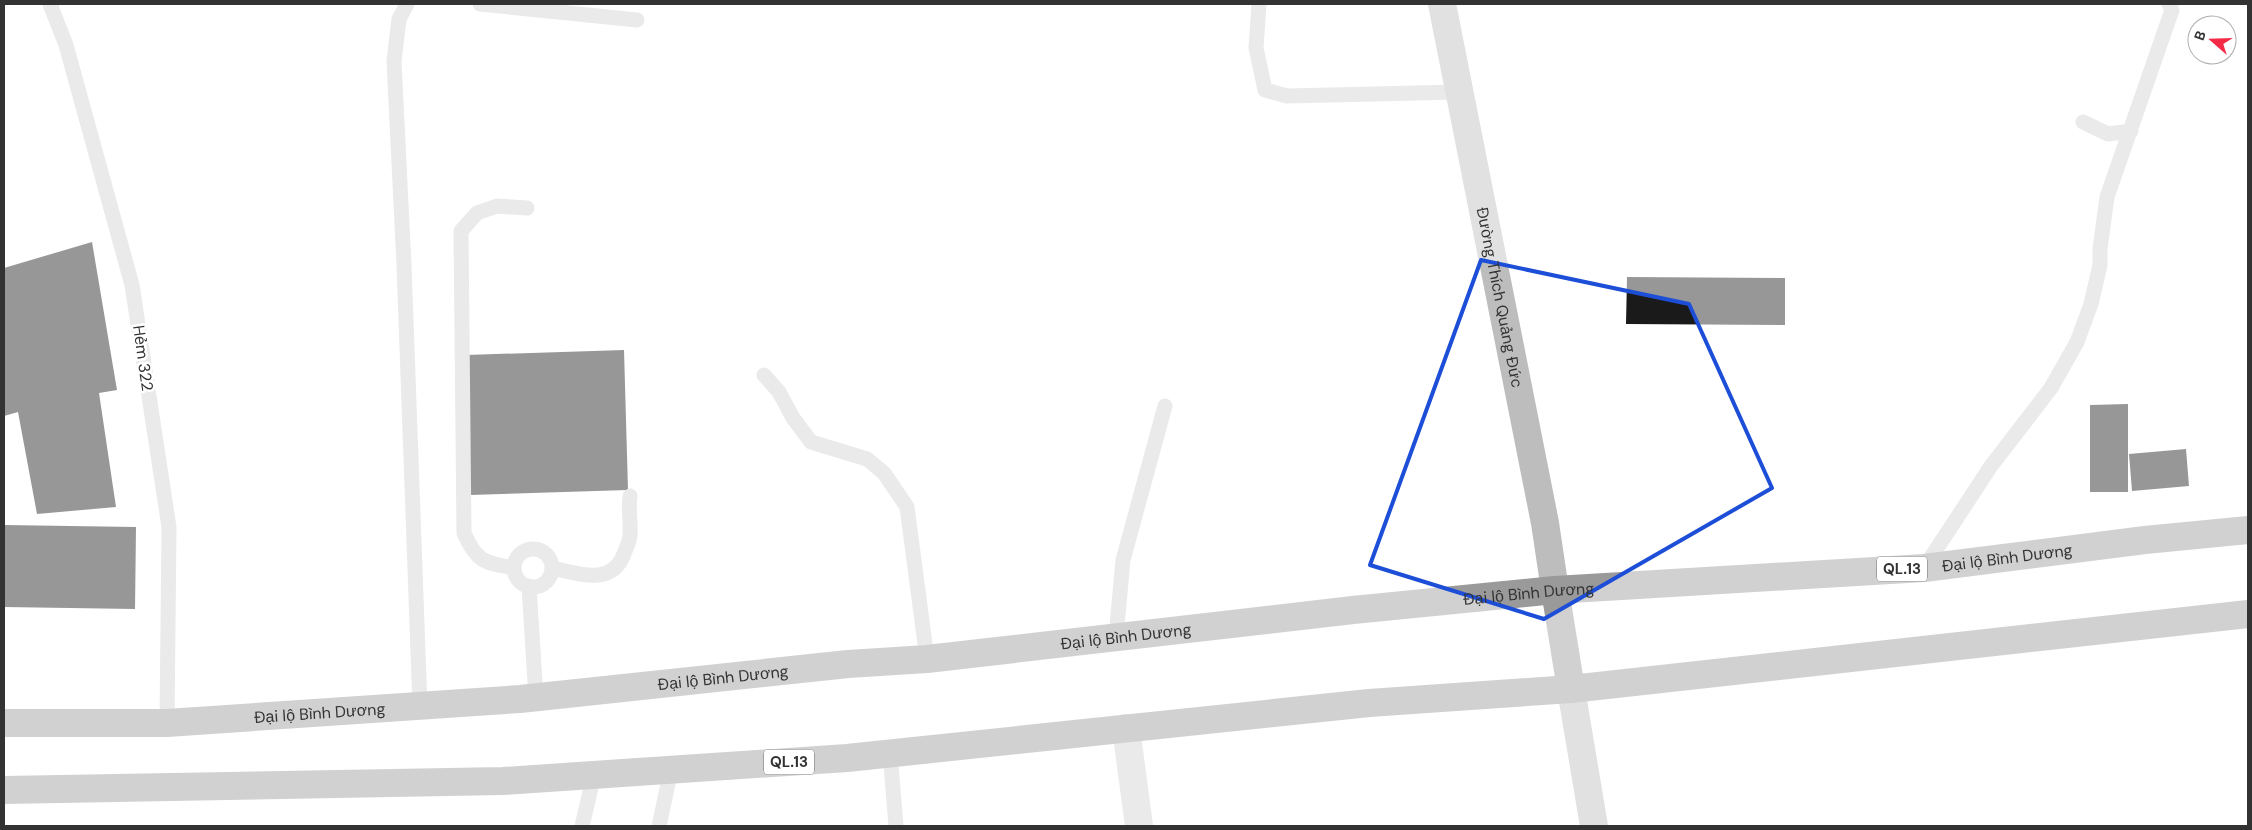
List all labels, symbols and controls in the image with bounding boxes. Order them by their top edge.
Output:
north arrow [2187,15,2237,65]
text: B [2190,28,2210,43]
street label: Đường Thích Quảng Đức [1472,205,1528,389]
street label: Hẻm 322 [128,324,158,392]
street label: Đại lộ Bình Dương [1941,539,2074,576]
road number: QL.13 [1877,556,1927,582]
street label: Đại lộ Bình Dương [1462,577,1595,610]
street label: Đại lộ Bình Dương [1059,618,1192,654]
street label: Đại lộ Bình Dương [657,660,790,695]
street label: Đại lộ Bình Dương [253,698,386,728]
road number: QL.13 [764,750,814,774]

